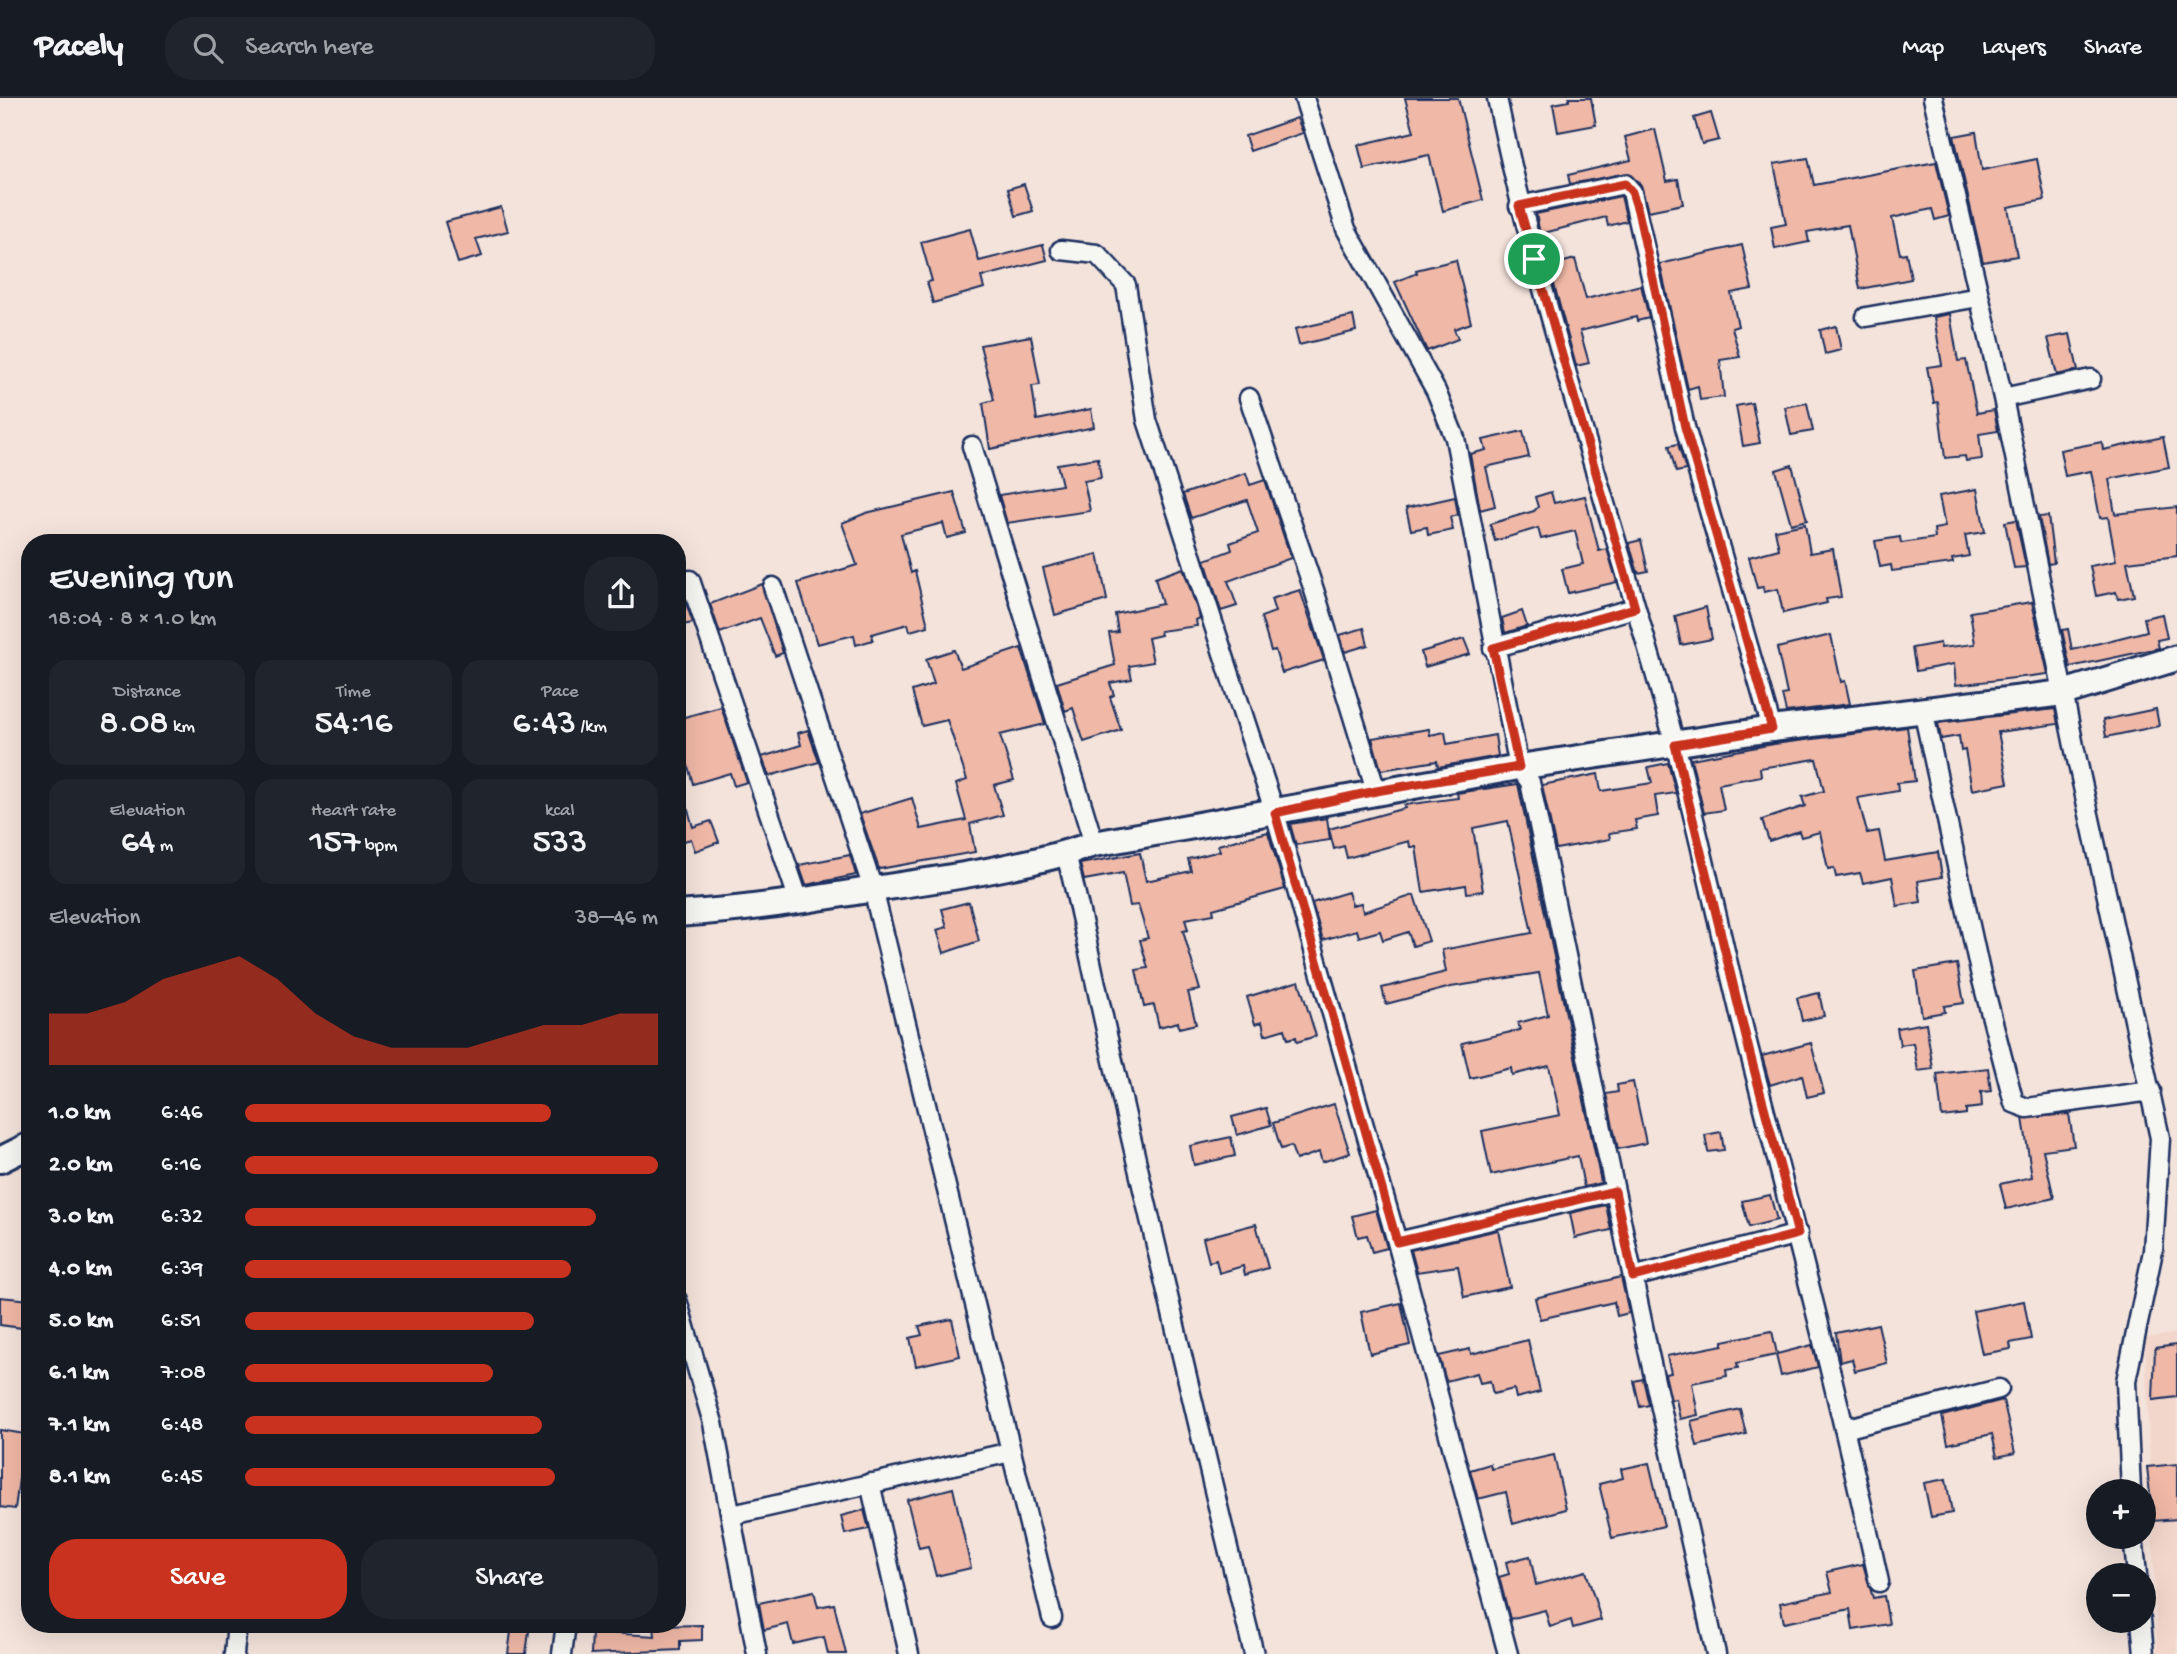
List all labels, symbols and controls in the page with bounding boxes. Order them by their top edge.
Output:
search box [165,17,655,80]
text: Pacely [35,29,123,67]
icon: search [189,29,227,67]
text: Search here [245,33,373,64]
text: Map [1902,34,1944,63]
text: Layers [1982,34,2046,63]
text: Share [2084,34,2142,63]
pin [1504,229,1564,289]
icon: arrive [1515,240,1553,278]
button: share [584,557,658,631]
text: Evening run [49,558,233,602]
text: 18:04 · 8 × 1.0 km [49,606,216,633]
text: Distance [114,681,181,704]
text: Time [336,681,371,704]
text: Pace [541,681,578,704]
text: 8.08 [99,704,169,745]
text: 54:16 [315,704,392,745]
text: 6:43 [513,704,576,745]
text: km [169,716,195,739]
text: /km [576,716,607,739]
text: Elevation [109,800,185,823]
text: Heart rate [311,800,396,823]
text: kcal [545,800,575,823]
text: 64 [121,823,155,864]
text: 157 [309,823,360,864]
text: 533 [532,823,587,864]
text: m [155,835,173,858]
text: bpm [360,835,398,858]
text: Elevation [49,905,140,932]
text: 38–46 m [575,905,658,932]
text: 1.0 km [49,1100,111,1127]
text: 6:46 [161,1100,202,1127]
text: 2.0 km [49,1152,113,1179]
text: 6:16 [161,1152,201,1179]
text: 3.0 km [49,1204,113,1231]
text: 6:32 [161,1204,203,1231]
text: 4.0 km [49,1256,112,1283]
text: 6:39 [161,1256,203,1283]
text: 5.0 km [49,1308,113,1335]
text: 6:51 [161,1308,201,1335]
text: 6.1 km [49,1360,109,1387]
text: 7:08 [161,1360,206,1387]
text: 7.1 km [49,1412,110,1439]
text: 6:48 [161,1412,203,1439]
text: 8.1 km [49,1464,110,1491]
text: 6:45 [161,1464,203,1491]
map controls [2086,1479,2156,1633]
button: + [2086,1479,2156,1549]
button: Save [49,1539,347,1619]
button: Share [361,1539,658,1619]
button: − [2086,1563,2156,1633]

